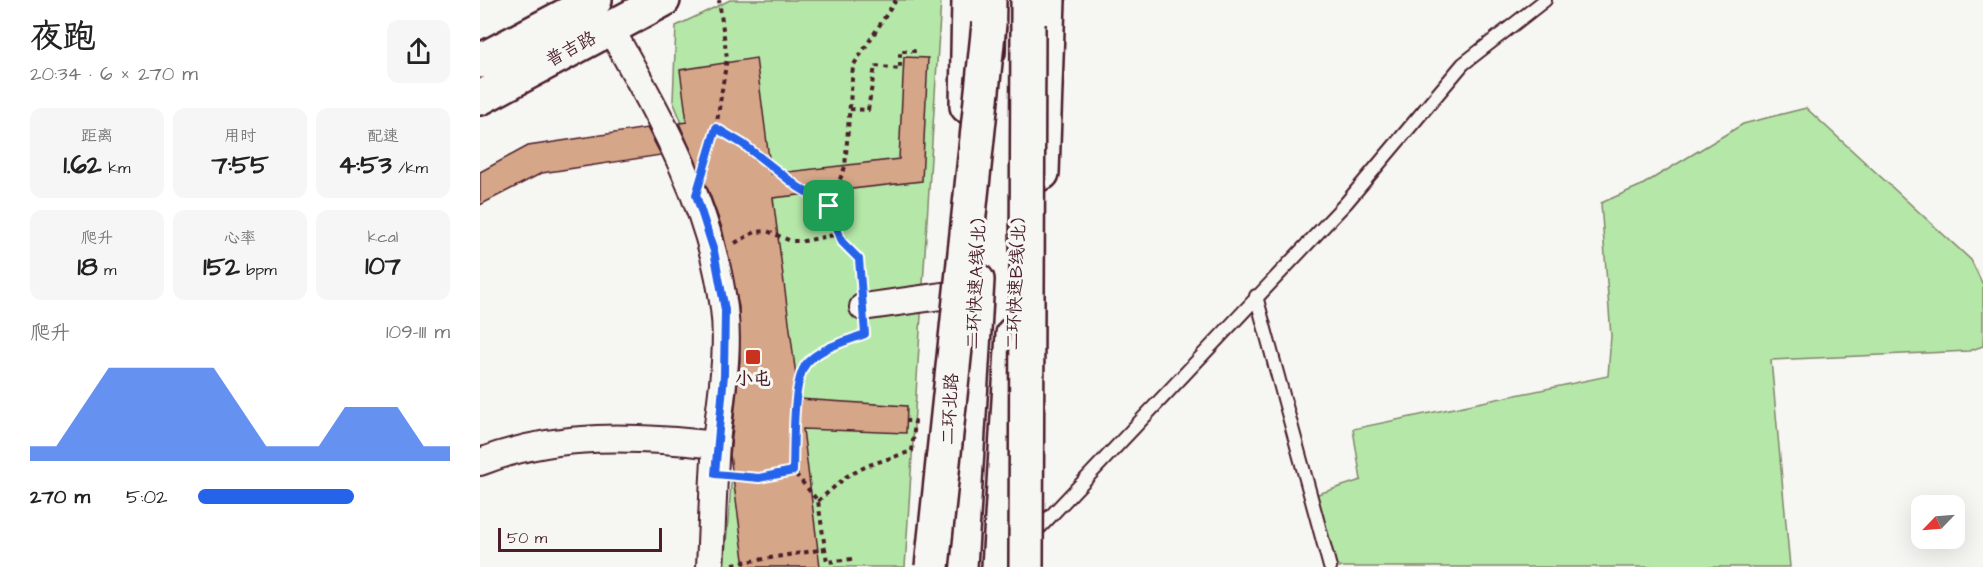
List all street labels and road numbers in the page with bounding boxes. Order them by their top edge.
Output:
street label: 普吉路 [541,25,601,73]
street label: 二环快速B线(北) [1000,217,1032,351]
street label: 二环快速A线(北) [960,218,992,350]
street label: 二环北路 [936,372,964,446]

